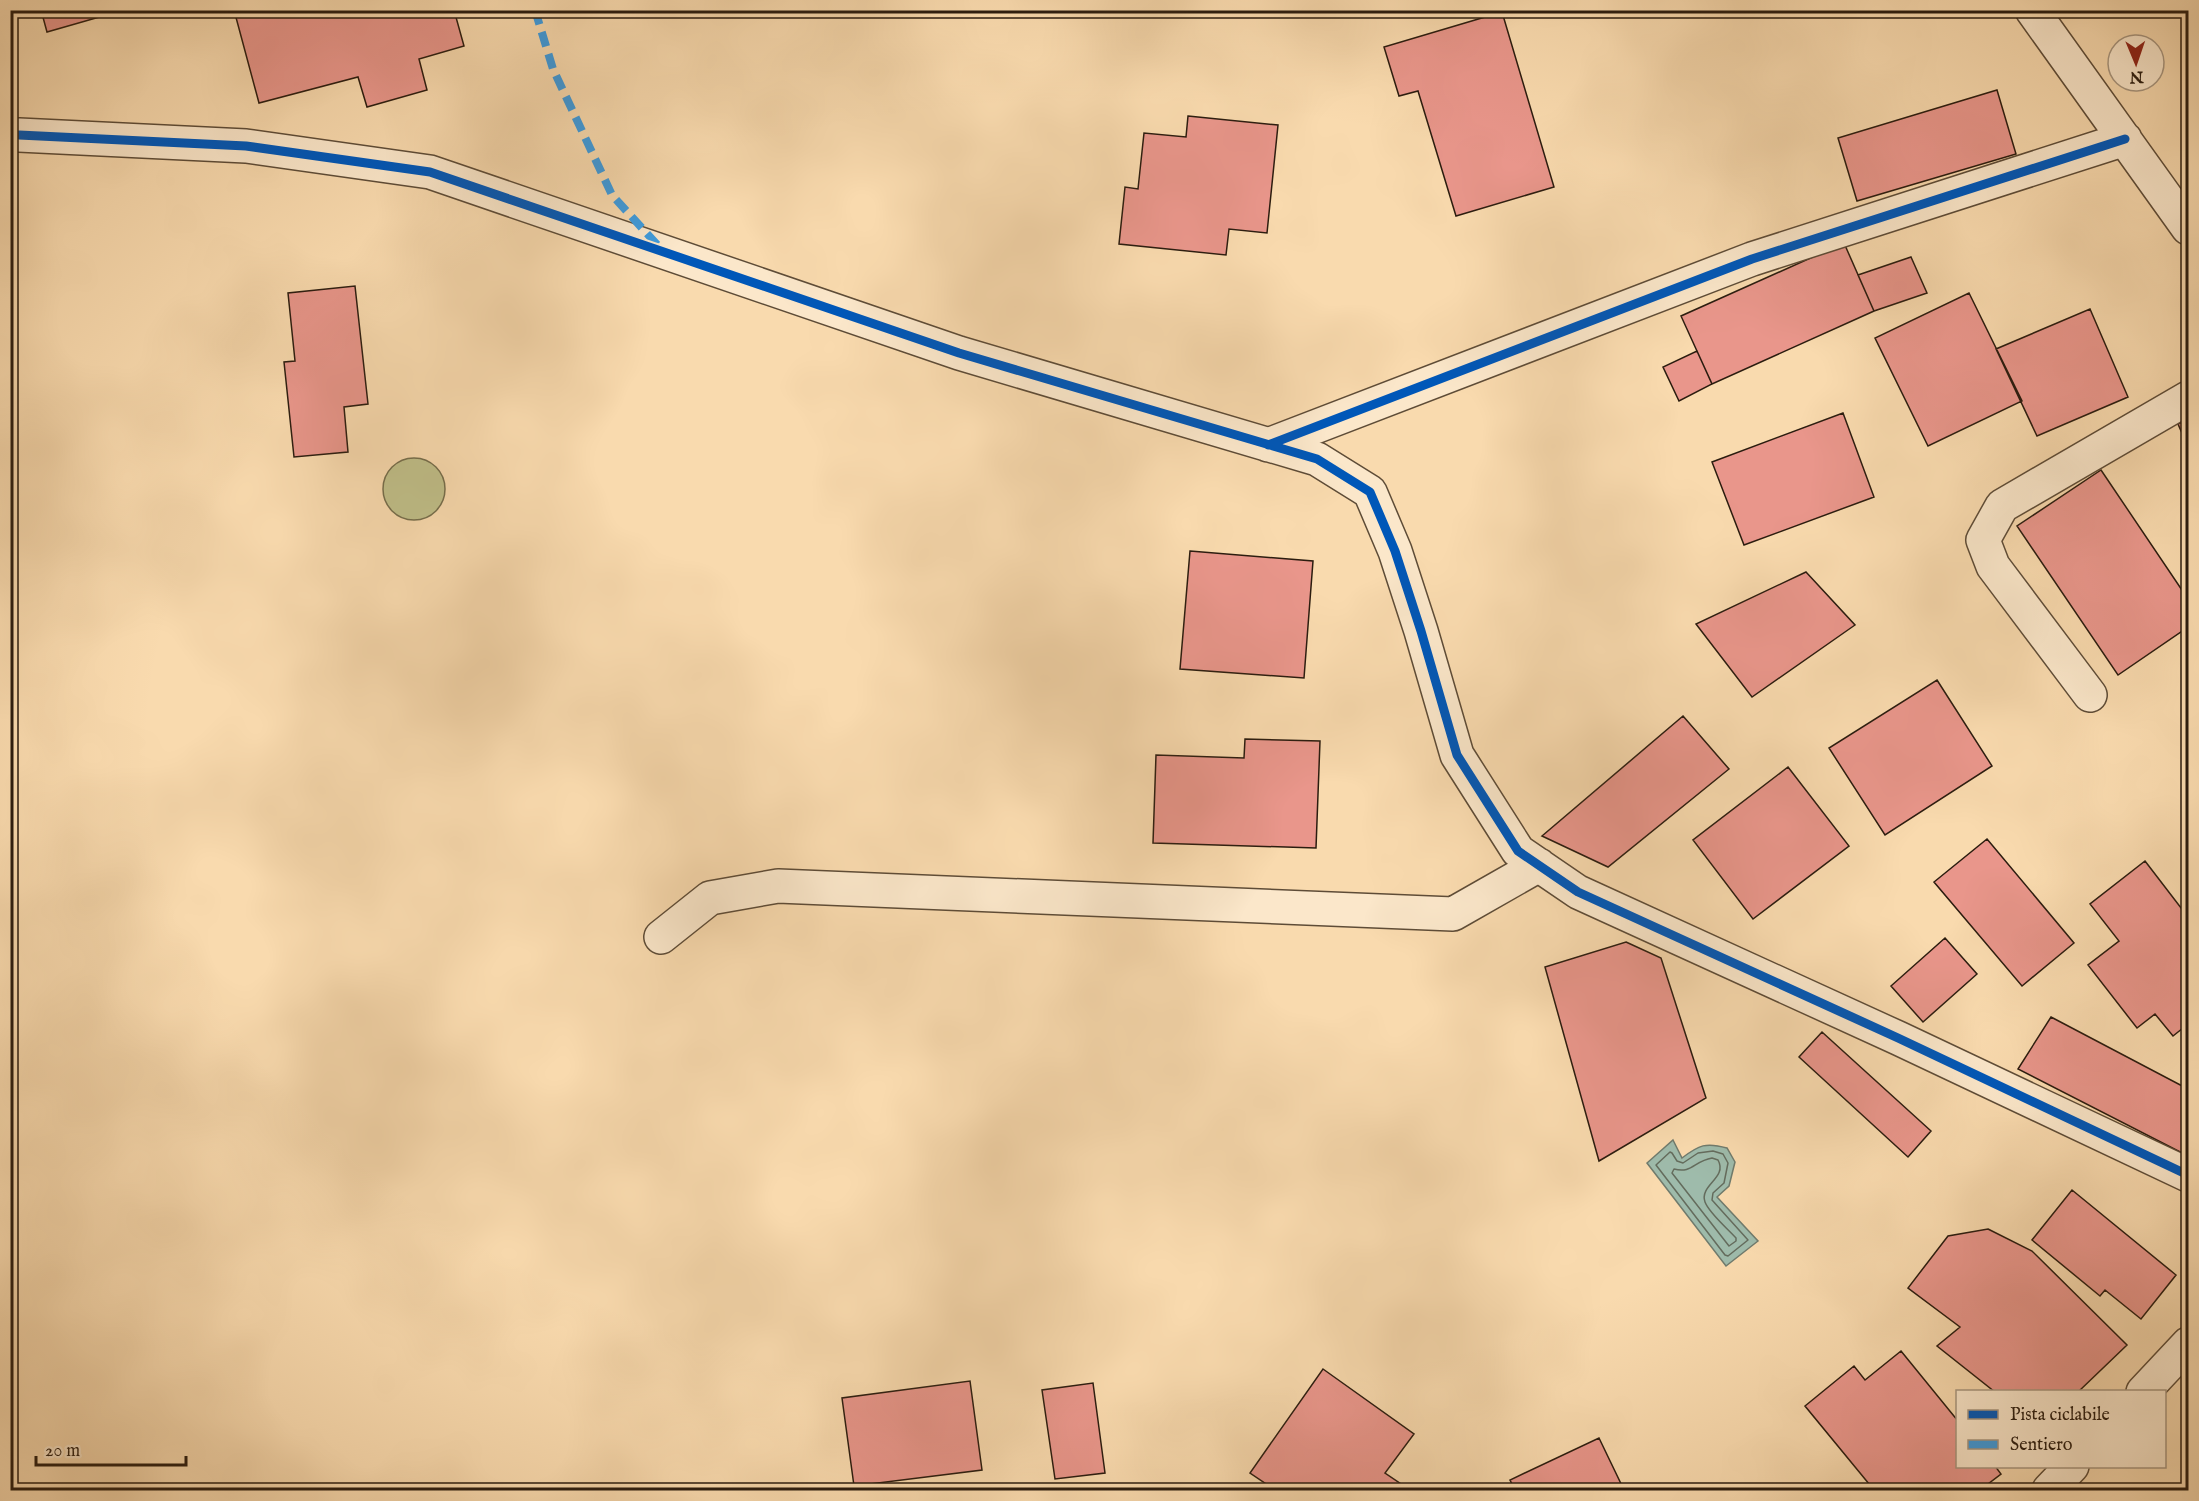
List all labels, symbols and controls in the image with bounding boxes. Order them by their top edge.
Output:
north arrow [2106,33,2166,93]
text: N [2129,66,2145,86]
legend [1956,1390,2166,1468]
text: Pista ciclabile [2010,1404,2110,1427]
scale bar [36,1429,186,1467]
text: Sentiero [2010,1434,2073,1457]
text: 20 m [45,1440,80,1463]

